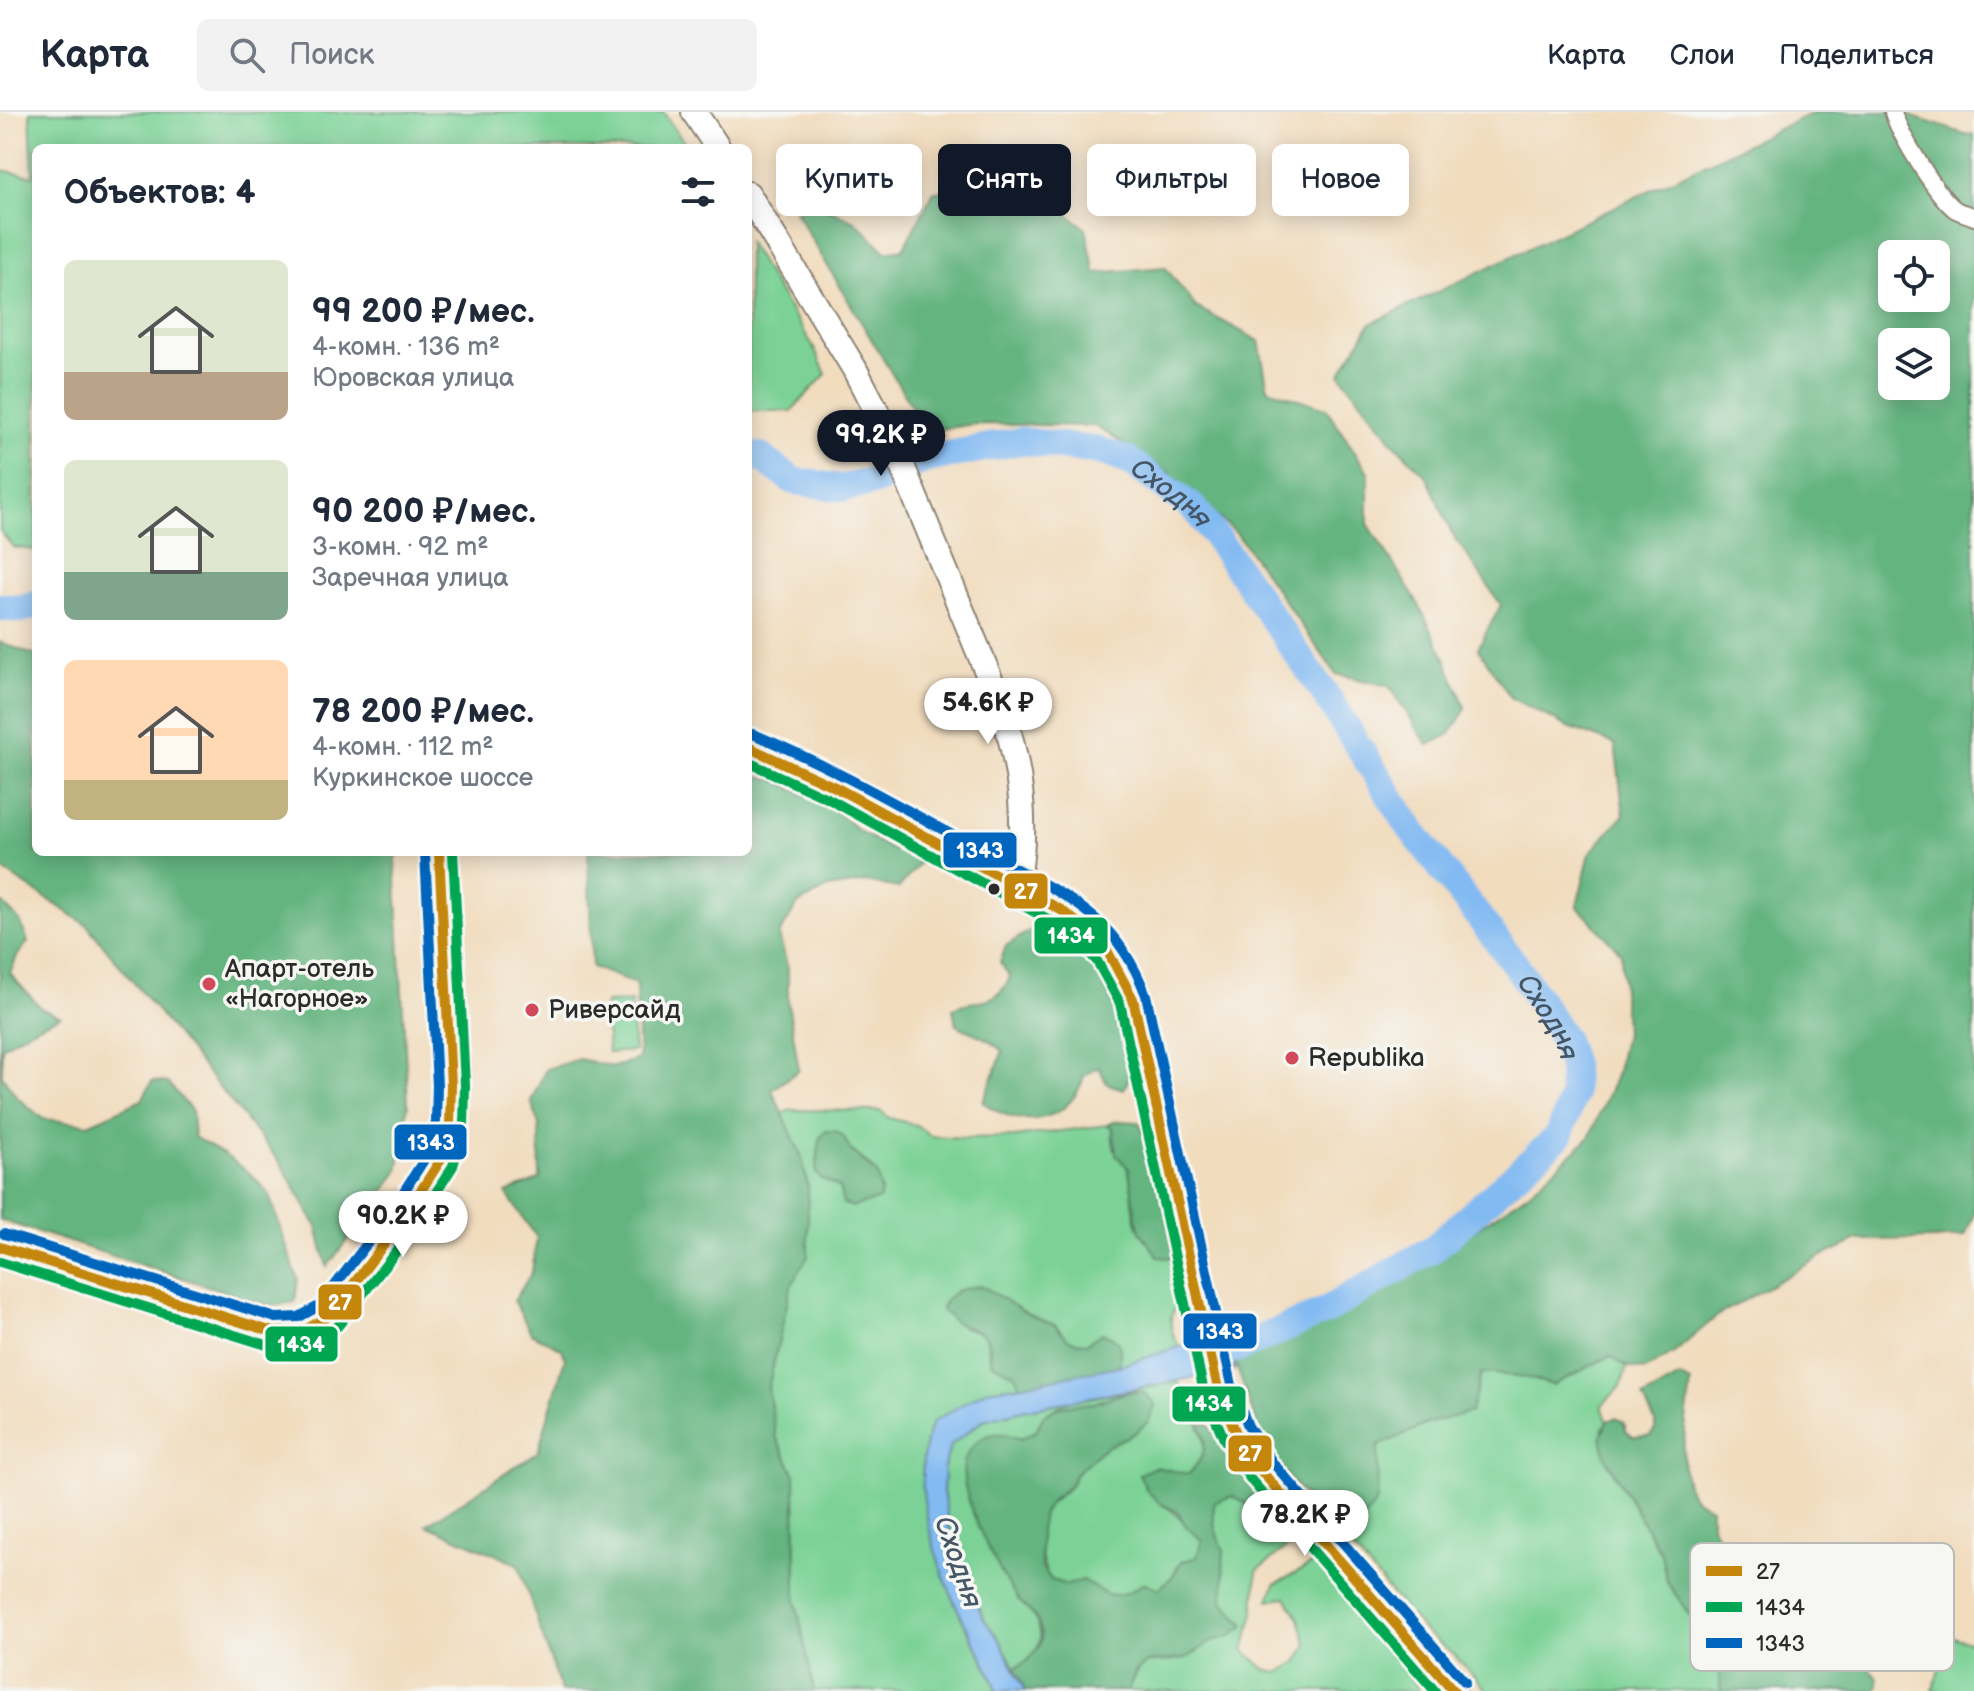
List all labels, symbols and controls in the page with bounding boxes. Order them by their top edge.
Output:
search box [197,19,757,91]
text: Карта [40,33,149,78]
icon: search [225,33,269,77]
text: Поиск [289,37,375,73]
text: Карта [1547,39,1626,72]
text: Слои [1670,39,1735,72]
text: Поделиться [1779,39,1934,72]
chip: Купить [776,144,922,216]
chip: Снять [938,144,1071,216]
chip: Фильтры [1087,144,1256,216]
chip: Новое [1272,144,1409,216]
icon: filters [676,170,720,214]
text: Объектов: 4 [64,172,256,213]
map controls [1878,240,1950,400]
button: locate [1878,240,1950,312]
text: 99 200 ₽/мес. [312,291,535,332]
icon: home [128,292,224,388]
button: layers [1878,328,1950,400]
text: 4-комн. · 136 m² [312,332,500,363]
text: Юровская улица [312,363,514,394]
pin: 99.2K ₽ [807,410,955,478]
text: 99.2K ₽ [835,420,927,451]
water label: Сходня [1124,451,1220,534]
text: 90 200 ₽/мес. [312,491,536,532]
icon: home [128,492,224,588]
text: 3-комн. · 92 m² [312,532,488,563]
text: Заречная улица [312,563,509,594]
pin: 54.6K ₽ [914,678,1062,746]
text: 54.6K ₽ [942,688,1034,719]
text: 78 200 ₽/мес. [312,691,534,732]
icon: home [128,692,224,788]
text: 4-комн. · 112 m² [312,732,493,763]
text: Куркинское шоссе [312,763,533,794]
line badge: 1343 [942,831,1018,869]
text: 1343 [956,838,1004,865]
line badge: 27 [1003,872,1049,910]
text: 27 [1014,879,1038,906]
unlabelled marker [986,881,1002,897]
line badge: 1434 [1033,916,1109,955]
text: 1434 [1047,923,1095,950]
place label: Апарт-отель «Нагорное» [224,954,374,1015]
water label: Сходня [1510,968,1586,1064]
marker: Апарт-отель «Нагорное» [200,975,218,993]
place label: Риверсайд [548,995,681,1026]
marker: Риверсайд [523,1001,541,1019]
place label: Republika [1308,1043,1425,1074]
marker: Republika [1283,1049,1301,1067]
line badge: 1343 [393,1123,468,1161]
text: 1343 [407,1130,455,1157]
pin: 90.2K ₽ [329,1191,477,1259]
text: 90.2K ₽ [357,1201,449,1232]
line badge: 27 [317,1283,363,1321]
text: 27 [328,1290,352,1317]
line badge: 1343 [1182,1312,1258,1350]
text: 1343 [1196,1319,1244,1346]
line badge: 1434 [264,1325,339,1363]
text: 1434 [277,1332,325,1359]
line badge: 1434 [1171,1385,1247,1423]
text: 1434 [1185,1391,1233,1418]
line badge: 27 [1227,1434,1273,1473]
text: 27 [1238,1441,1262,1468]
pin: 78.2K ₽ [1231,1490,1379,1558]
text: 78.2K ₽ [1259,1500,1351,1531]
water label: Сходня [927,1512,989,1613]
legend [1690,1543,1954,1671]
text: 27 [1756,1559,1780,1586]
text: 1434 [1756,1595,1805,1622]
text: 1343 [1756,1631,1805,1658]

